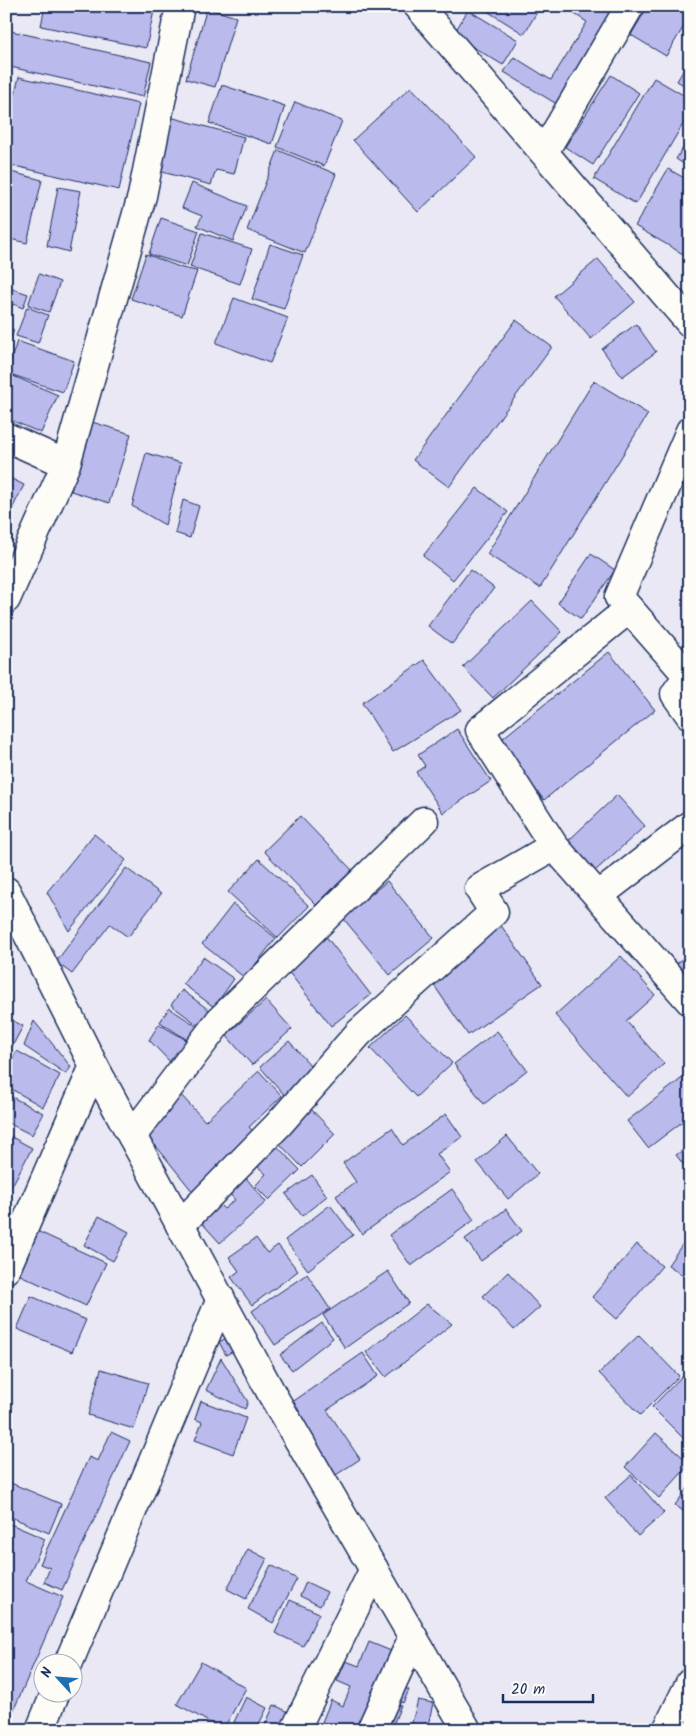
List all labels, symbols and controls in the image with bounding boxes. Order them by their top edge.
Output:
north arrow [32,1654,82,1704]
text: N [35,1664,59,1682]
scale bar [503,1671,594,1703]
text: 20 m [511,1678,545,1702]

